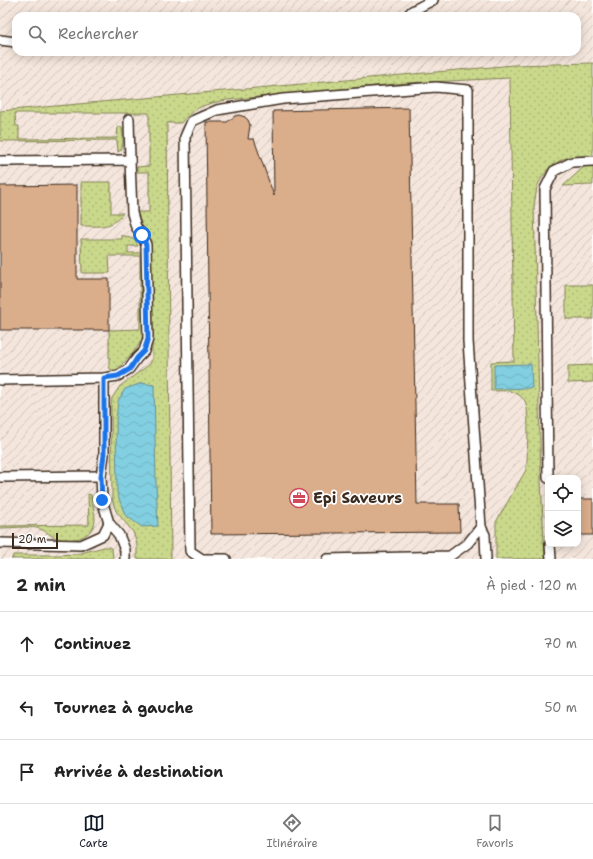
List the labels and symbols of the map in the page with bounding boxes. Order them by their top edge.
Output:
route start [133,226,151,244]
office icon: Epi Saveurs [288,487,310,509]
place label: Epi Saveurs [313,488,402,508]
route end [93,491,111,509]
scale bar [12,531,58,550]

